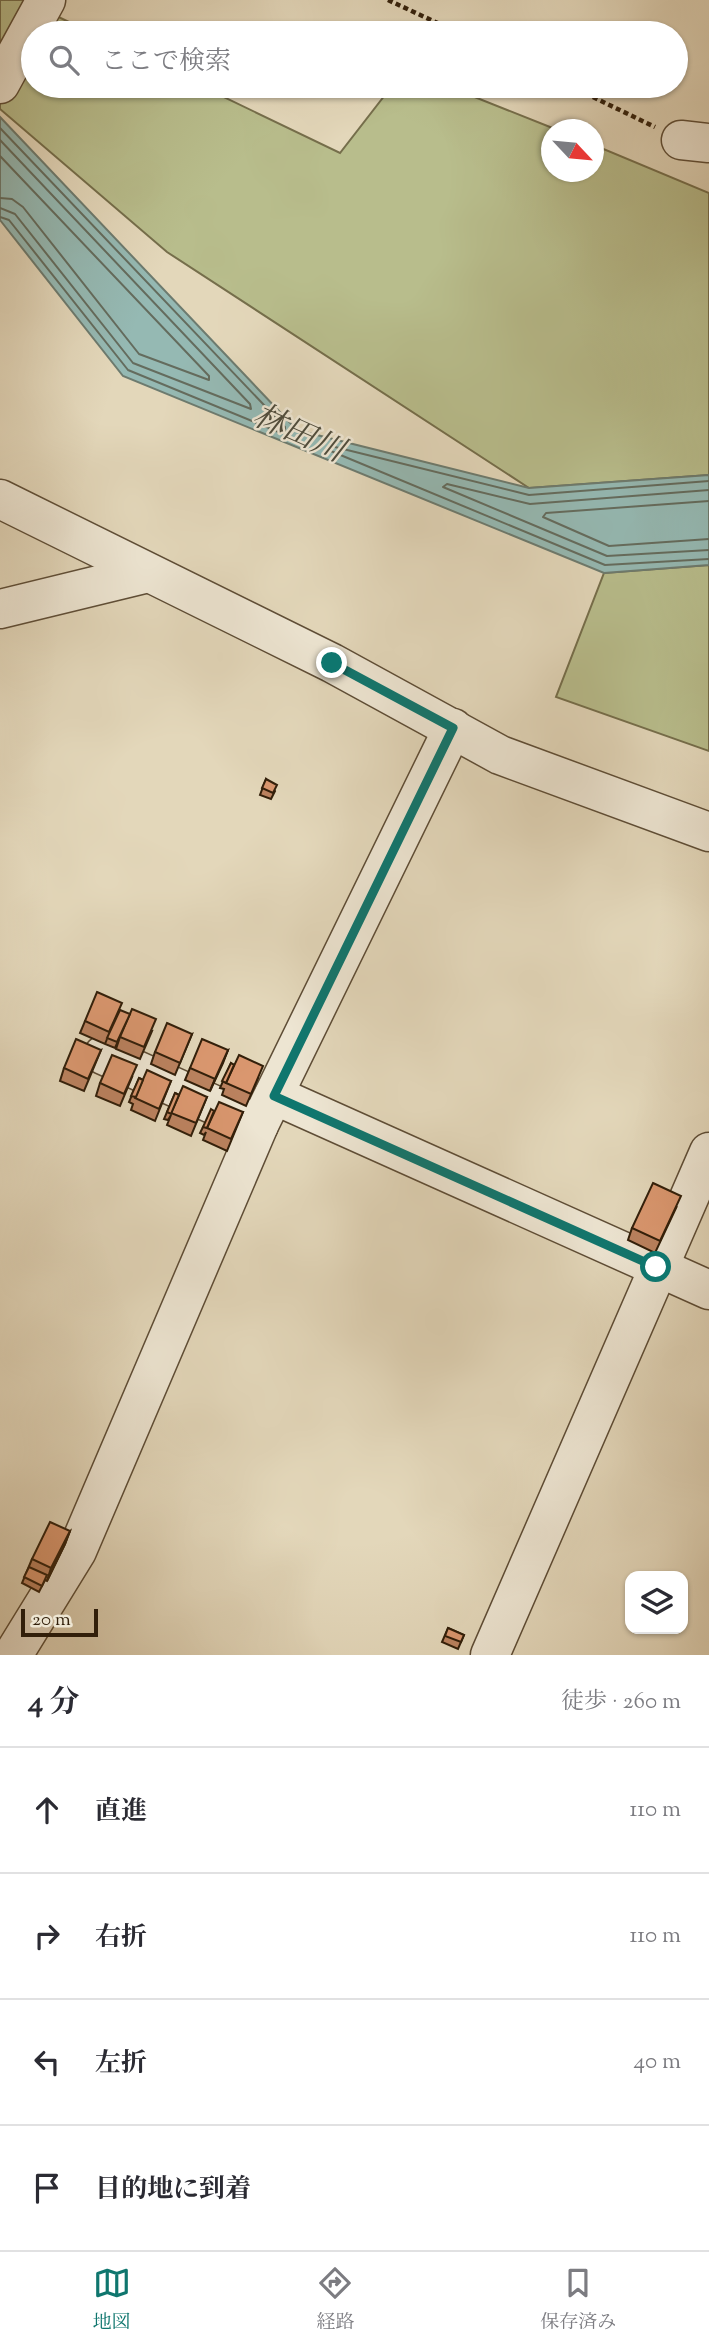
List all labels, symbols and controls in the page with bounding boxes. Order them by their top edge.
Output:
search box [21,21,688,98]
icon: search [45,41,83,79]
text: ここで検索 [101,44,231,81]
north arrow [541,119,604,182]
water label: 林田川 [245,394,354,477]
route end [316,647,347,678]
route start [640,1251,671,1282]
map controls [625,1571,688,1634]
button: layers [625,1571,688,1634]
scale bar [21,1606,98,1638]
text: 20 m [32,1607,71,1634]
text: 4 分 [28,1682,80,1725]
text: 徒歩 · 260 m [561,1686,681,1719]
icon: ahead [28,1791,66,1829]
text: 直進 [95,1794,147,1831]
text: 110 m [630,1794,681,1827]
icon: right [28,1917,66,1955]
text: 右折 [95,1920,147,1957]
text: 110 m [630,1920,681,1953]
icon: left [28,2043,66,2081]
text: 左折 [95,2046,147,2083]
text: 40 m [634,2046,681,2079]
icon: arrive [28,2169,66,2207]
text: 目的地に到着 [95,2172,251,2209]
tab: 地図 [93,2264,131,2337]
tab: 経路 [316,2264,354,2337]
tab: 保存済み [540,2264,616,2337]

